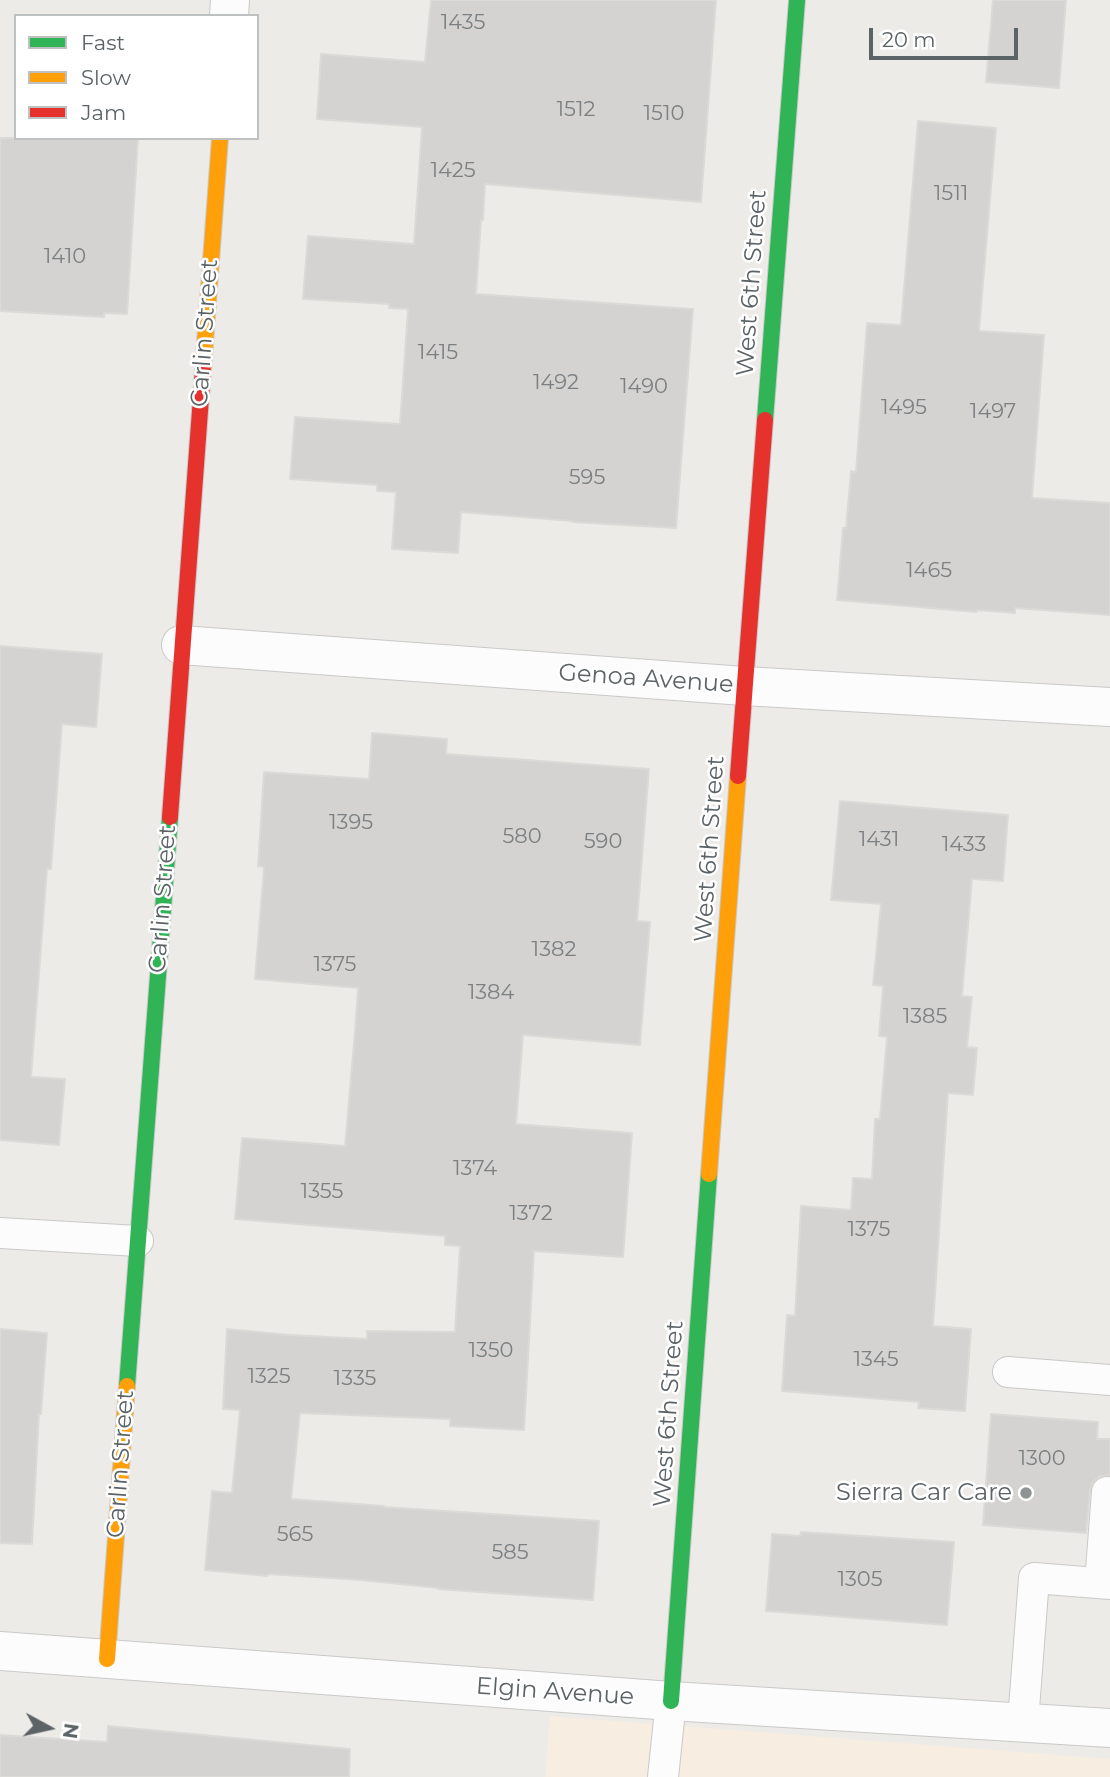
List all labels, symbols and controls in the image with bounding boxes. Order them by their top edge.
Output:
house number: 1435 [441,10,485,36]
legend [14,14,259,140]
scale bar [872,14,1021,58]
text: 20 m [882,27,936,52]
text: Fast [81,30,125,55]
text: Slow [81,65,131,90]
house number: 1512 [557,97,595,123]
text: Jam [81,100,126,125]
house number: 1510 [644,101,684,127]
house number: 1425 [430,158,476,184]
house number: 1511 [934,181,968,207]
street label: West 6th Street [731,189,773,377]
house number: 1410 [44,244,86,270]
street label: Carlin Street [185,258,225,408]
house number: 1415 [418,340,458,366]
house number: 1492 [533,370,579,396]
house number: 1490 [620,374,668,400]
house number: 1495 [881,395,927,421]
house number: 1497 [970,399,1016,425]
house number: 595 [569,465,605,491]
house number: 1465 [906,558,952,584]
street label: Genoa Avenue [558,659,734,699]
street label: West 6th Street [689,755,731,943]
house number: 1395 [329,810,373,836]
street label: Carlin Street [143,824,183,974]
house number: 580 [502,824,542,850]
house number: 1431 [859,827,899,853]
house number: 590 [584,829,622,855]
house number: 1433 [942,832,986,858]
house number: 1382 [532,937,576,963]
house number: 1375 [313,952,357,978]
house number: 1384 [468,980,514,1006]
house number: 1385 [903,1004,947,1030]
house number: 1374 [453,1156,497,1182]
house number: 1355 [301,1179,343,1205]
house number: 1372 [509,1201,553,1227]
house number: 1375 [847,1217,891,1243]
street label: West 6th Street [648,1320,690,1508]
house number: 1350 [468,1338,514,1364]
house number: 1345 [853,1347,899,1373]
house number: 1325 [247,1364,291,1390]
house number: 1335 [334,1366,376,1392]
street label: Carlin Street [101,1389,141,1539]
house number: 1300 [1018,1446,1066,1472]
place label: Sierra Car Care [836,1479,1012,1507]
marker: Sierra Car Care [1018,1485,1034,1501]
house number: 565 [277,1522,313,1548]
house number: 585 [491,1540,529,1566]
house number: 1305 [837,1567,883,1593]
street label: Elgin Avenue [475,1672,635,1712]
north arrow [14,1693,84,1763]
text: N [58,1722,83,1740]

